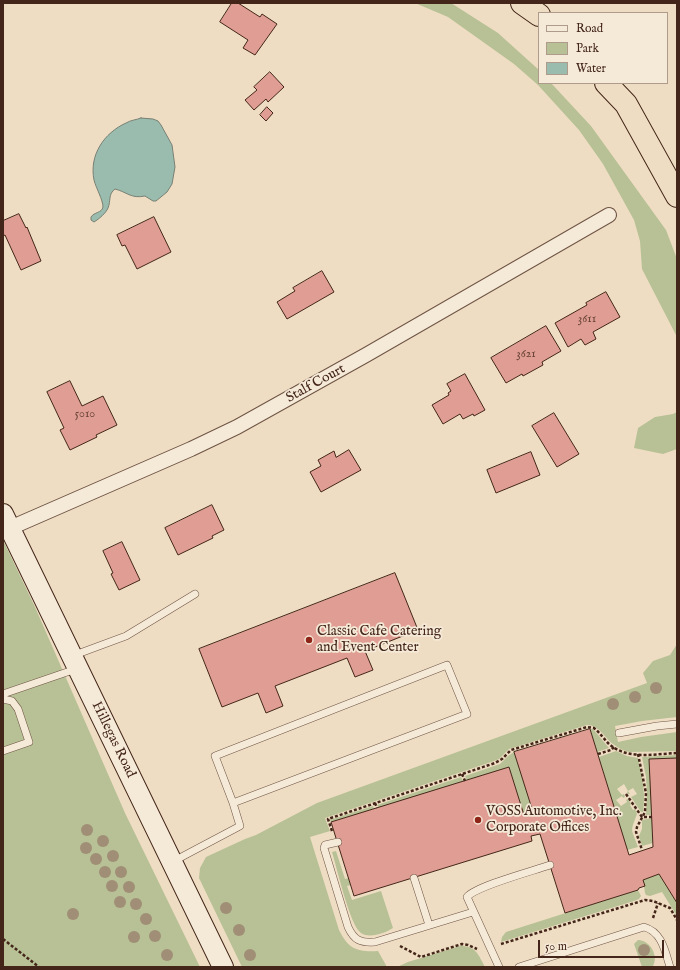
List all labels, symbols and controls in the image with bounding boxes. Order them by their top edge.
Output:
legend [538,12,668,84]
text: Road [576,21,603,36]
text: Park [576,41,599,56]
text: Water [576,61,606,76]
house number: 3611 [578,313,596,327]
house number: 3621 [516,348,536,362]
street label: Stalf Court [284,361,348,407]
house number: 5010 [75,408,95,422]
place label: Classic Cafe Catering and Event Center [317,624,441,656]
marker: Classic Cafe Catering and Event Center [304,635,314,645]
street label: Hillegas Road [87,699,139,781]
place label: VOSS Automotive, Inc. Corporate Offices [486,804,622,836]
marker: VOSS Automotive, Inc. Corporate Offices [473,815,483,825]
scale bar [540,932,666,958]
text: 50 m [545,939,567,954]

